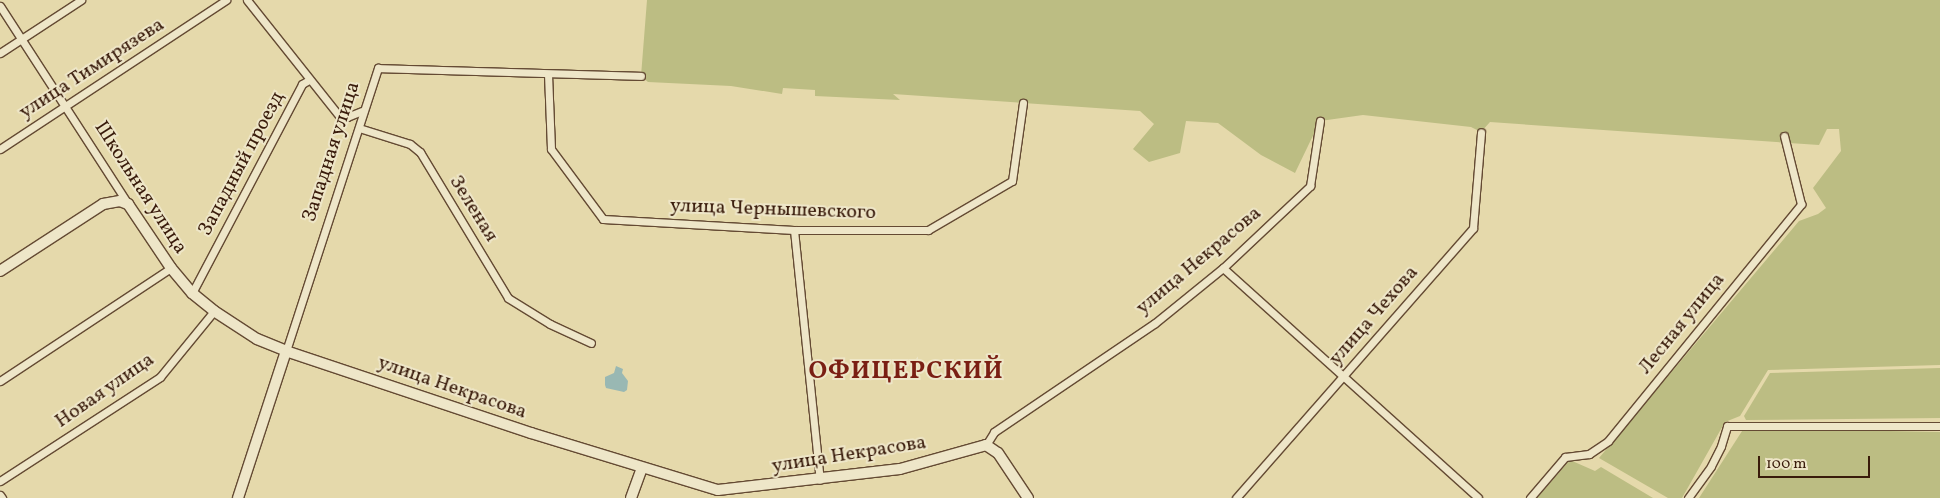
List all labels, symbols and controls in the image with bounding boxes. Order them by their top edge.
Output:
street label: улица Тимирязева [15,13,169,125]
street label: Западная улица [298,79,366,225]
street label: Западный проезд [194,88,290,240]
street label: Школьная улица [88,117,192,259]
street label: Зеленая [443,171,503,247]
street label: улица Чернышевского [670,194,876,226]
street label: улица Некрасова [1132,202,1266,320]
street label: улица Чехова [1324,261,1424,371]
street label: Лесная улица [1634,268,1730,380]
street label: Новая улица [51,348,159,434]
street label: улица Некрасова [374,351,530,425]
district label: ОФИЦЕРСКИЙ [807,357,1005,387]
street label: улица Некрасова [770,431,928,479]
scale bar [1760,446,1872,478]
text: 100 m [1766,454,1806,475]

